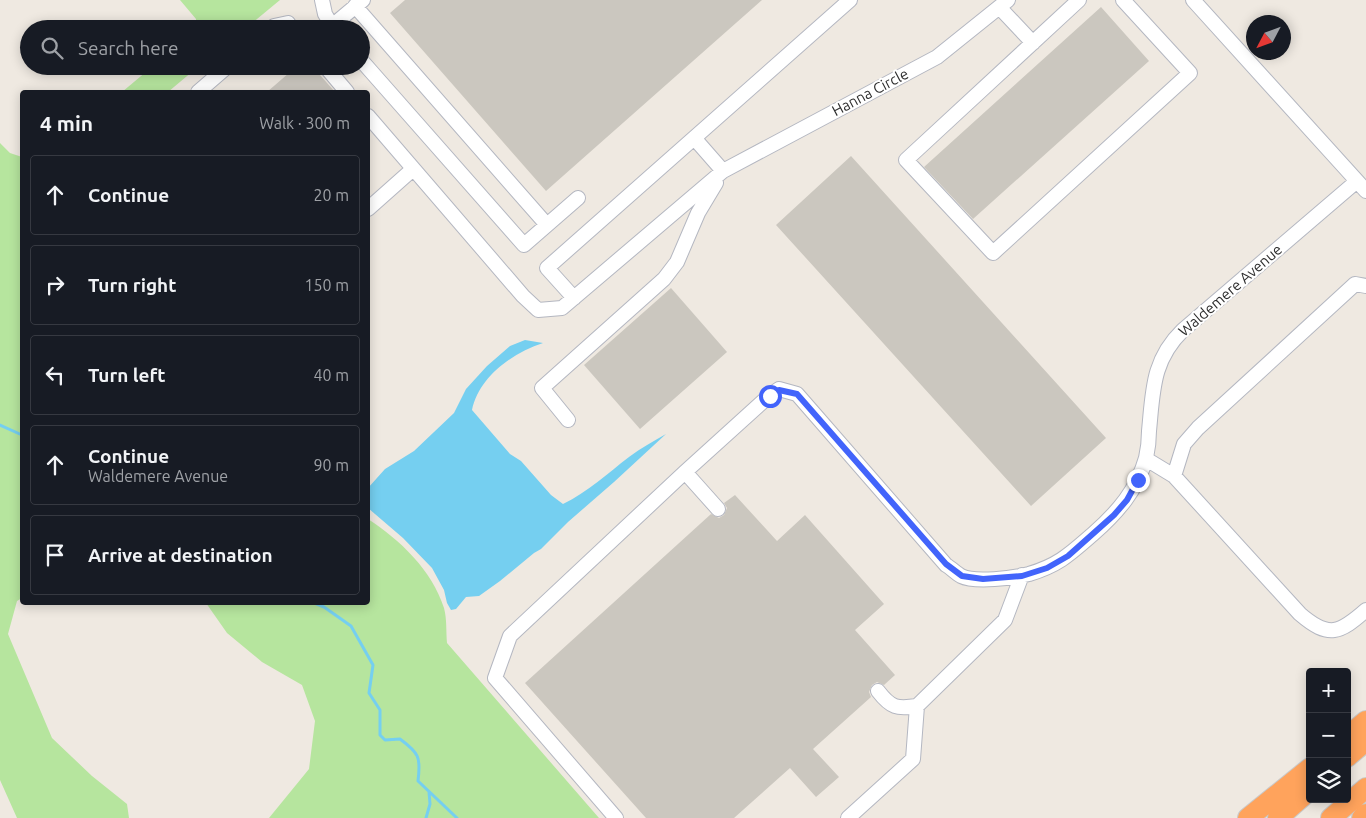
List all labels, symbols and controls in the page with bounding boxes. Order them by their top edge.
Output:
north arrow [1246,15,1291,60]
search box [20,20,370,75]
icon: search [38,34,66,62]
text: Search here [78,37,178,59]
street label: Hanna Circle [829,65,911,119]
text: 4 min [40,111,93,135]
text: Walk · 300 m [259,114,350,132]
icon: ahead [41,181,69,209]
text: Continue [88,184,169,206]
text: 20 m [313,186,349,204]
street label: Waldemere Avenue [1175,240,1285,340]
icon: right [41,271,69,299]
text: Turn right [88,274,176,296]
text: 150 m [304,276,349,294]
icon: left [41,361,69,389]
text: Turn left [88,364,166,386]
text: 40 m [313,366,349,384]
route start [759,385,782,408]
text: Continue [88,445,169,467]
icon: ahead [41,451,69,479]
text: 90 m [313,456,349,474]
text: Waldemere Avenue [88,467,228,485]
route end [1127,469,1150,492]
icon: arrive [41,541,69,569]
text: Arrive at destination [88,544,273,566]
map controls [1306,668,1351,803]
button: + [1306,668,1351,713]
button: − [1306,713,1351,758]
button: layers [1306,758,1351,803]

